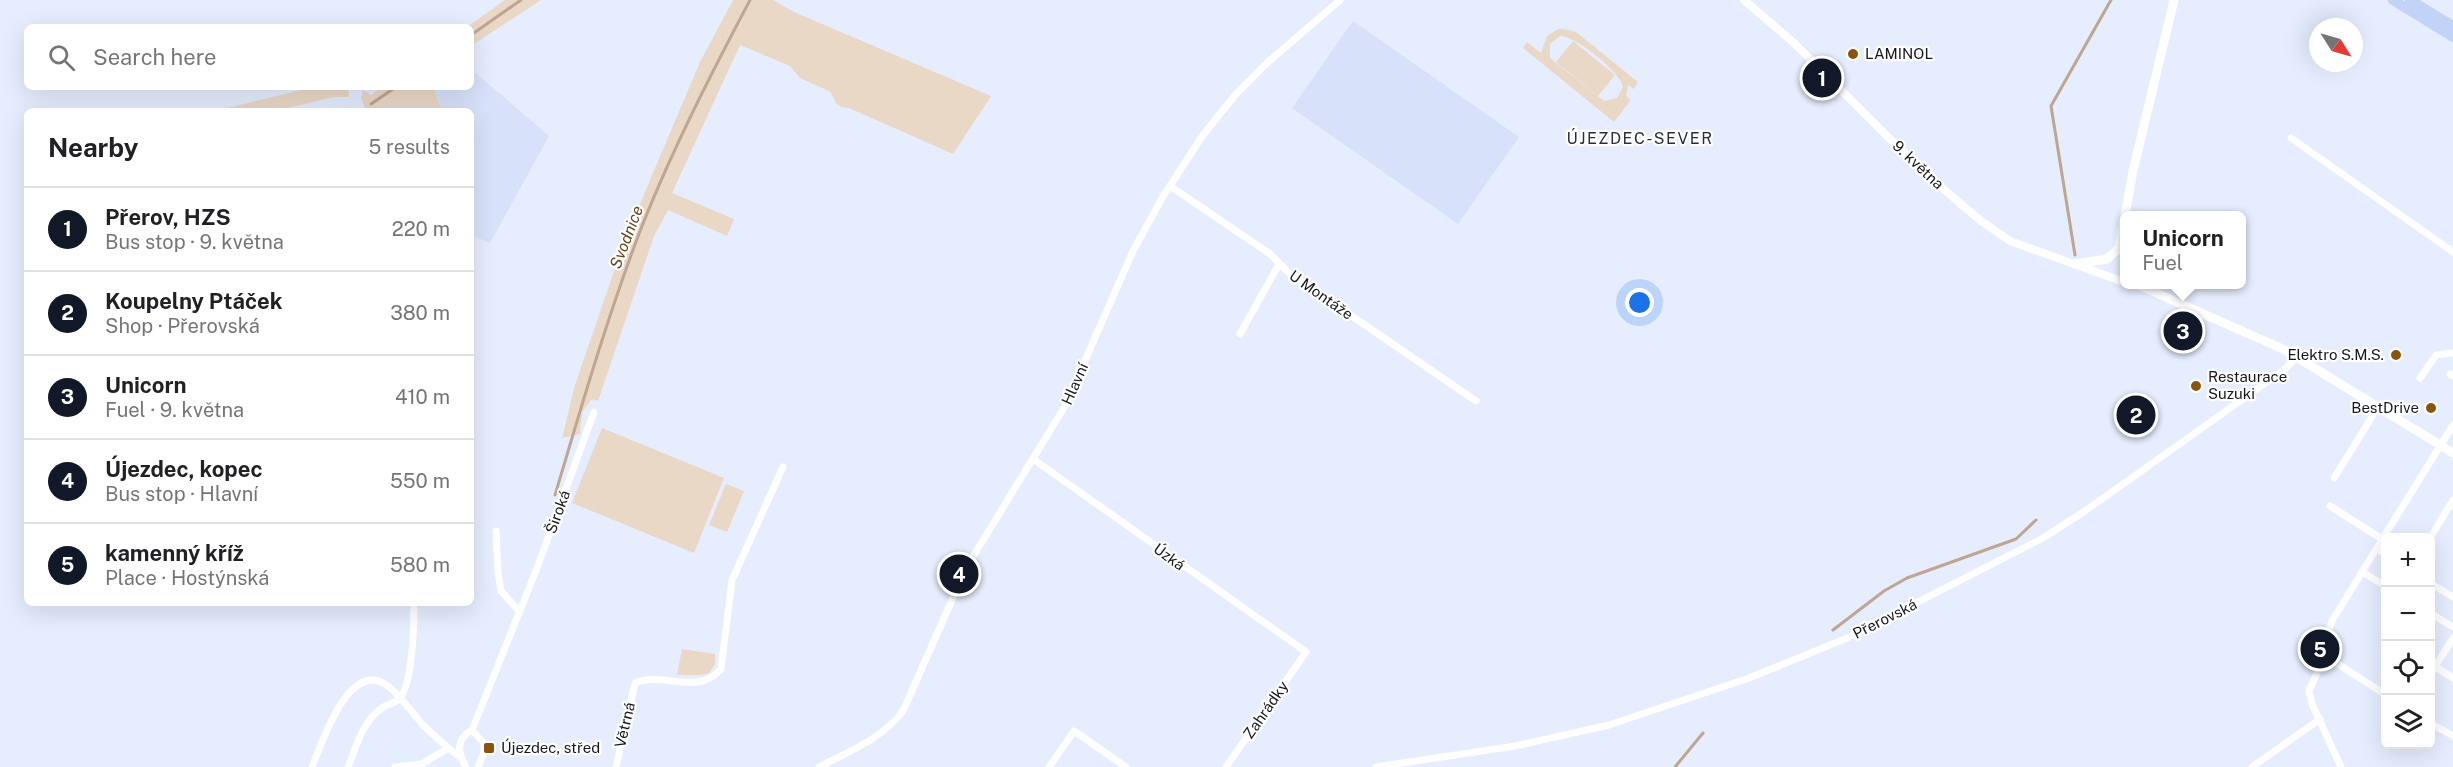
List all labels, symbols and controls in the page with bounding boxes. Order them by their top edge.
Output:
north arrow [2309,18,2363,72]
search box [24,24,474,90]
icon: search [45,41,78,74]
text: Search here [93,44,217,70]
place label: LAMINOL [1865,45,1933,62]
marker: LAMINOL [1846,47,1860,61]
pin: 1 [1802,56,1842,100]
district label: ÚJEZDEC-SEVER [1566,128,1714,148]
text: Nearby [48,132,138,163]
text: 5 results [368,135,450,159]
street label: 9. května [1889,137,1947,192]
water label: Svodnice [606,203,647,271]
text: Přerov, HZS [105,204,231,230]
popup [2120,211,2246,289]
text: 1 [63,217,72,241]
text: 220 m [392,217,450,241]
text: Unicorn [2142,225,2224,251]
text: Bus stop · 9. května [105,230,284,254]
text: Fuel [2142,251,2183,275]
street label: U Montáže [1286,266,1356,323]
text: Koupelny Ptáček [105,288,282,314]
your location [1625,288,1654,317]
text: 2 [61,301,74,325]
text: 380 m [390,301,450,325]
pin: 3 [2164,308,2202,354]
text: Shop · Přerovská [105,314,260,338]
place label: Elektro S.M.S. [2287,346,2384,363]
marker: Elektro S.M.S. [2389,348,2403,362]
street label: Hlavní [1058,360,1091,407]
place label: Restaurace Suzuki [2208,368,2287,402]
text: Unicorn [105,372,187,398]
marker: Restaurace Suzuki [2189,379,2203,393]
text: 3 [61,385,74,409]
text: 410 m [395,385,450,409]
pin: 2 [2116,392,2156,438]
text: Fuel · 9. května [105,398,244,422]
place label: BestDrive [2351,399,2419,416]
marker: BestDrive [2424,401,2438,415]
text: Újezdec, kopec [105,456,262,482]
text: 4 [61,469,74,493]
text: 550 m [390,469,450,493]
text: Bus stop · Hlavní [105,482,258,506]
street label: Široká [542,488,573,536]
map controls [2381,533,2435,749]
button: + [2381,533,2435,587]
street label: Úzká [1150,539,1189,574]
text: kamenný kříž [105,540,244,566]
pin: 4 [940,552,978,596]
text: 5 [61,553,74,577]
text: 580 m [390,553,450,577]
text: Place · Hostýnská [105,566,269,590]
button: − [2381,587,2435,641]
street label: Přerovská [1850,595,1920,642]
pin: 5 [2300,626,2340,672]
button: locate [2381,641,2435,695]
street label: Zahrádky [1240,678,1292,742]
button: layers [2381,695,2435,749]
street label: Větrná [611,700,638,749]
place label: Újezdec, střed [501,738,600,756]
marker: Újezdec, střed [482,741,496,755]

